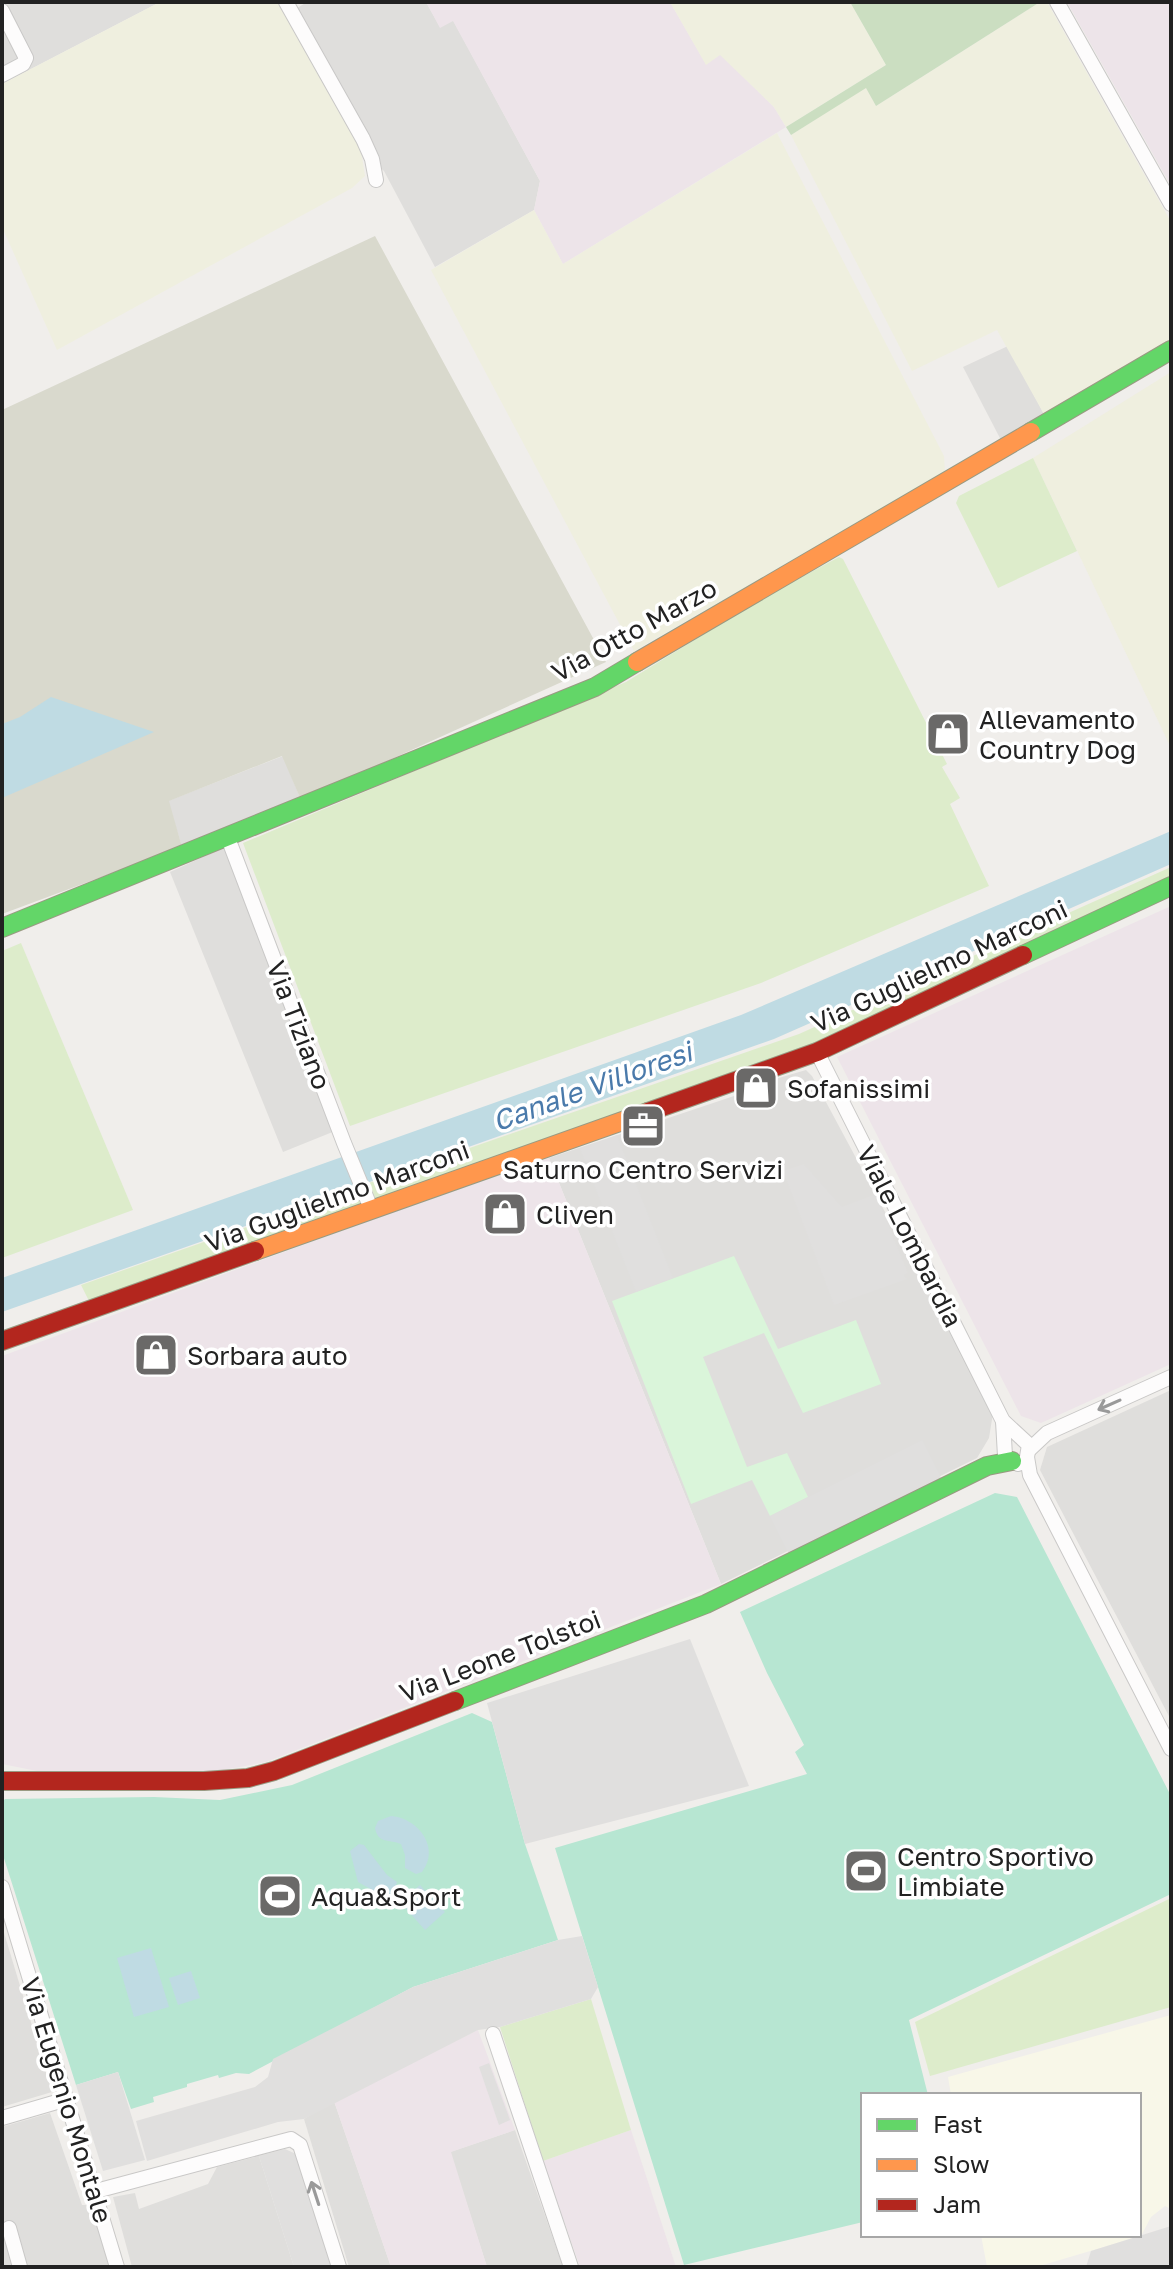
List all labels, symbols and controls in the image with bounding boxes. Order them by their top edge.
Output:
street label: Via Otto Marzo [546,572,722,688]
place label: Allevamento Country Dog [979,704,1136,765]
shop icon: Allevamento Country Dog [924,710,972,758]
street label: Via Guglielmo Marconi [806,893,1072,1039]
street label: Via Tiziano [260,956,338,1094]
water label: Canale Villoresi [488,1033,699,1137]
shop icon: Sofanissimi [732,1064,780,1112]
place label: Sofanissimi [787,1073,930,1104]
office icon: Saturno Centro Servizi [619,1102,667,1150]
street label: Via Guglielmo Marconi [201,1134,473,1258]
street label: Viale Lombardia [851,1140,969,1332]
place label: Saturno Centro Servizi [503,1154,783,1185]
shop icon: Cliven [481,1190,529,1238]
place label: Cliven [536,1199,614,1230]
shop icon: Sorbara auto [132,1331,180,1379]
place label: Sorbara auto [187,1340,348,1371]
one-way arrow [1097,1399,1122,1414]
street label: Via Leone Tolstoi [395,1603,605,1709]
place label: Centro Sportivo Limbiate [897,1841,1094,1902]
sports icon: Centro Sportivo Limbiate [842,1847,890,1895]
sports icon: Aqua&Sport [256,1872,304,1920]
place label: Aqua&Sport [311,1881,461,1912]
street label: Via Eugenio Montale [15,1973,119,2227]
legend [861,2093,1141,2237]
text: Fast [933,2109,983,2138]
text: Slow [933,2149,989,2178]
one-way arrow [307,2180,322,2205]
text: Jam [933,2189,981,2218]

